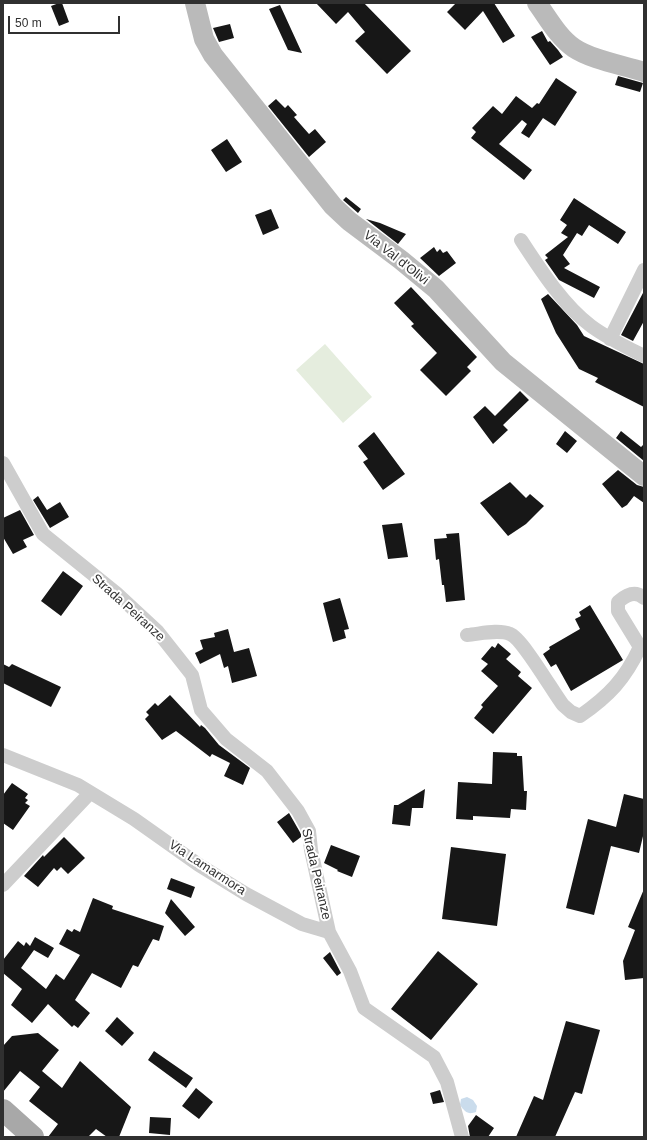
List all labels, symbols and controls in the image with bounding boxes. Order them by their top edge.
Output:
scale bar [10,8,122,34]
text: 50 m [15,16,42,30]
street label: Via Val d'Olivi [360,228,432,288]
street label: Strada Peiranze [88,571,168,645]
street label: Strada Peiranze [298,827,334,921]
street label: Via Lamarmora [166,837,248,899]

